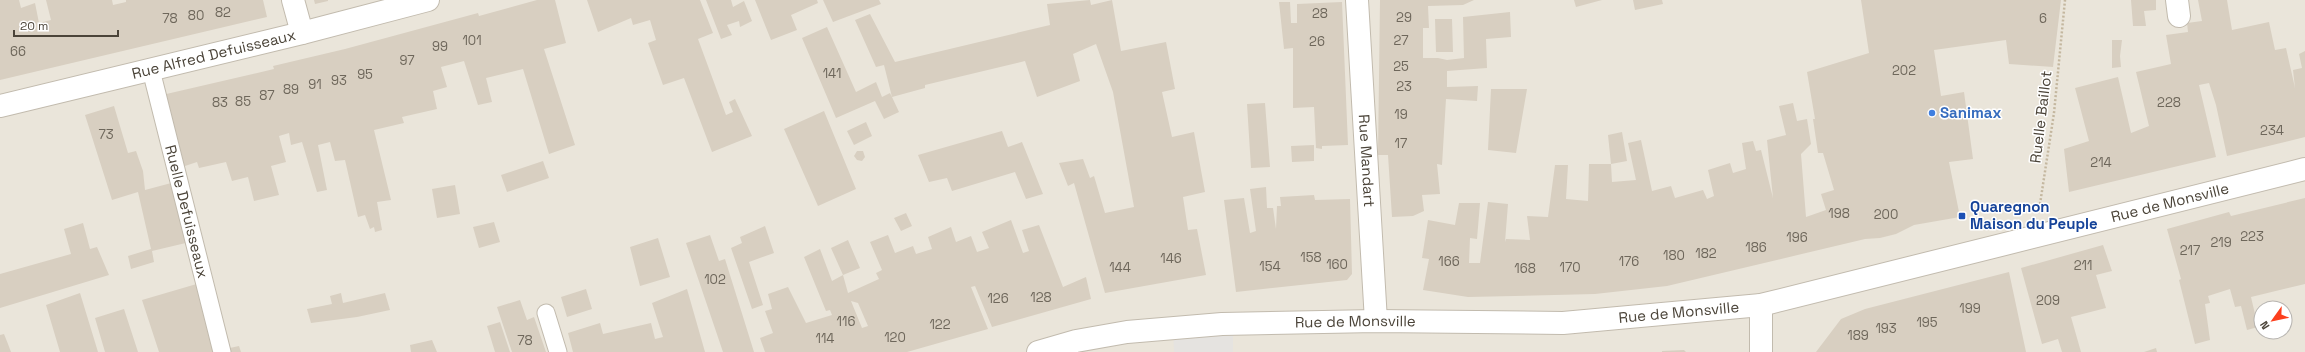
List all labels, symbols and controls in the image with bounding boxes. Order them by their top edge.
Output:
house number: 82 [215,4,231,21]
house number: 28 [1312,5,1328,22]
house number: 80 [188,7,204,24]
house number: 29 [1396,9,1412,26]
house number: 78 [162,10,178,27]
house number: 6 [2039,10,2047,27]
scale bar [14,12,118,38]
text: 20 m [20,18,48,34]
street label: Rue Alfred Defuisseaux [130,25,298,83]
house number: 101 [462,32,482,49]
house number: 27 [1393,32,1409,49]
house number: 26 [1309,33,1325,50]
house number: 99 [432,38,448,55]
house number: 66 [10,43,26,60]
house number: 97 [399,52,415,69]
house number: 25 [1393,58,1409,75]
house number: 202 [1892,62,1916,79]
house number: 141 [823,65,841,82]
house number: 95 [357,66,373,83]
street label: Ruelle Baillot [2025,70,2056,164]
house number: 93 [331,72,347,89]
house number: 91 [308,76,322,93]
house number: 23 [1396,78,1412,95]
house number: 89 [283,81,299,98]
house number: 87 [259,87,275,104]
house number: 85 [235,93,251,110]
house number: 83 [212,94,228,111]
house number: 228 [2157,94,2181,111]
place label: Sanimax [1940,103,2001,122]
house number: 19 [1394,106,1408,123]
marker: Sanimax [1927,108,1937,118]
street label: Rue Mandart [1355,114,1379,208]
house number: 234 [2260,122,2284,139]
house number: 73 [98,126,114,143]
house number: 17 [1395,135,1407,152]
street label: Ruelle Defuisseaux [161,143,213,280]
house number: 214 [2090,154,2112,171]
street label: Rue de Monsville [2109,178,2231,226]
place label: Quaregnon Maison du Peuple [1970,197,2098,233]
house number: 198 [1828,205,1850,222]
house number: 200 [1874,206,1898,223]
marker: Quaregnon Maison du Peuple [1957,211,1967,221]
house number: 223 [2240,228,2264,245]
house number: 196 [1786,229,1808,246]
house number: 219 [2210,234,2232,251]
house number: 186 [1745,239,1767,256]
house number: 217 [2180,242,2200,259]
house number: 182 [1695,245,1717,262]
house number: 180 [1663,247,1685,264]
house number: 158 [1300,249,1322,266]
house number: 146 [1160,250,1182,267]
house number: 166 [1438,253,1460,270]
house number: 176 [1619,253,1639,270]
house number: 160 [1326,256,1348,273]
house number: 211 [2074,257,2092,274]
house number: 154 [1259,258,1281,275]
house number: 144 [1109,259,1131,276]
house number: 170 [1559,259,1581,276]
house number: 168 [1514,260,1536,277]
house number: 102 [704,271,726,288]
house number: 128 [1030,289,1052,306]
house number: 126 [987,290,1009,307]
house number: 209 [2036,292,2060,309]
street label: Rue de Monsville [1618,297,1740,327]
house number: 199 [1959,300,1981,317]
north arrow [2253,300,2293,340]
street label: Rue de Monsville [1295,311,1416,332]
house number: 116 [837,313,855,330]
house number: 195 [1916,314,1938,331]
house number: 122 [929,316,951,333]
text: N [2257,319,2272,332]
house number: 193 [1875,320,1897,337]
house number: 189 [1847,327,1869,344]
house number: 120 [884,329,906,346]
house number: 114 [816,330,835,347]
house number: 78 [517,332,533,349]

